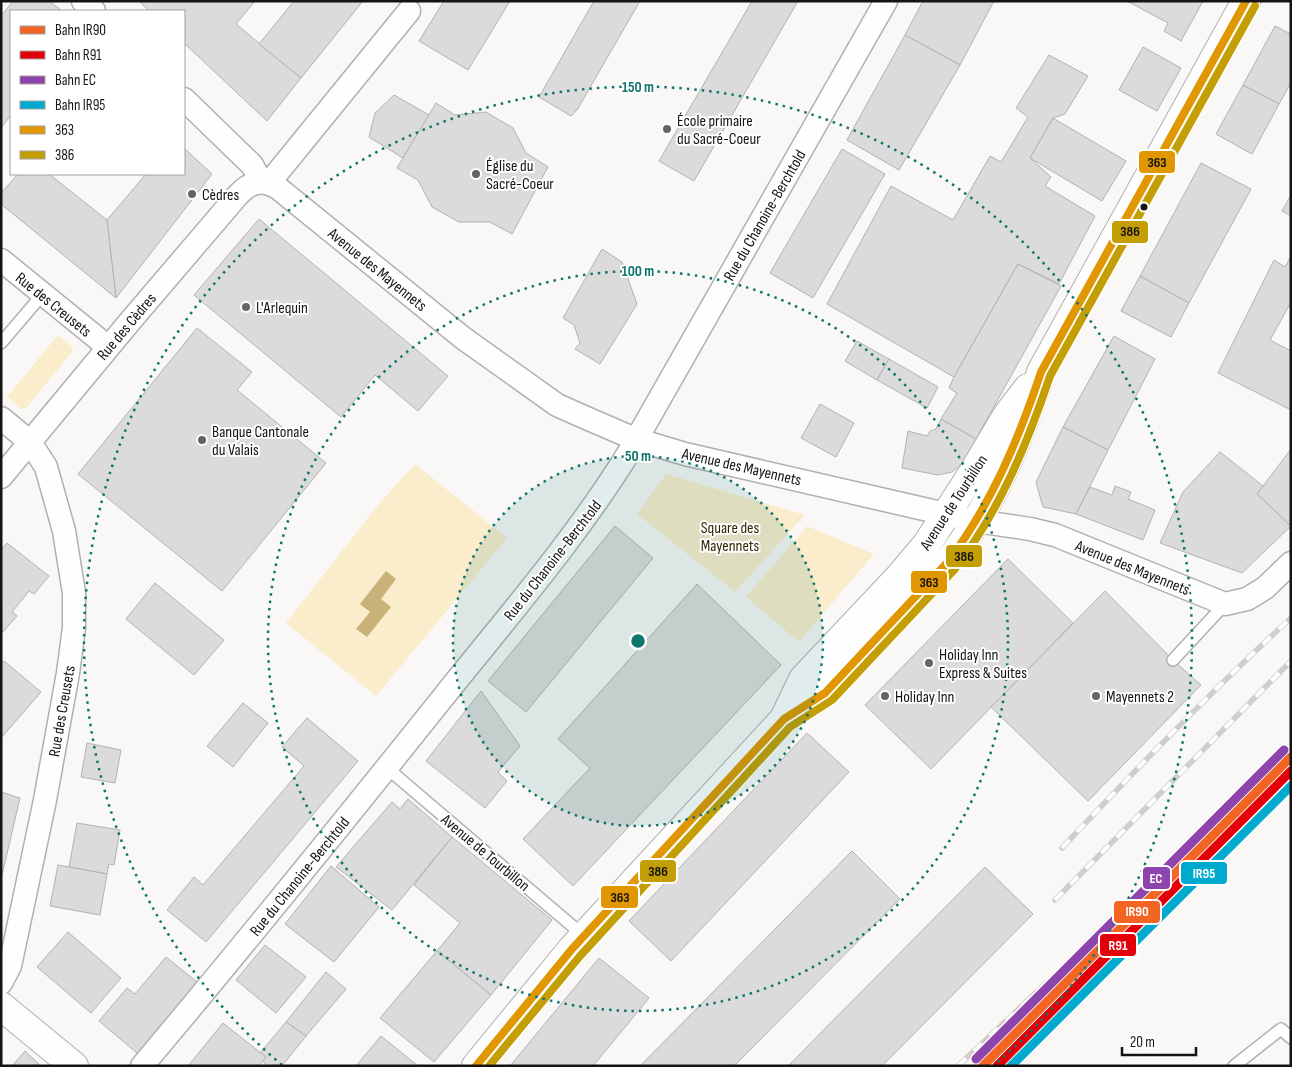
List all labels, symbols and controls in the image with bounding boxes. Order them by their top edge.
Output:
legend [10,10,185,175]
text: Bahn IR90 [55,21,106,40]
text: Bahn R91 [55,46,102,65]
text: Bahn EC [55,71,96,90]
text: 150 m [622,78,654,97]
text: Bahn IR95 [55,96,105,115]
place label: École primaire du Sacré-Coeur [677,112,761,149]
text: 363 [55,121,74,140]
marker: École primaire du Sacré-Coeur [661,123,673,135]
text: 386 [55,146,74,165]
street label: Rue du Chanoine-Berchtold [720,147,810,284]
line badge: 363 [1138,150,1176,174]
text: 363 [1147,154,1167,171]
place label: Église du Sacré-Coeur [486,157,554,194]
marker: Église du Sacré-Coeur [470,168,482,180]
place label: Cèdres [202,186,239,205]
marker: Cèdres [186,188,198,200]
unlabelled marker [1139,202,1149,212]
line badge: 386 [1111,220,1149,244]
text: 386 [1120,223,1140,240]
street label: Avenue des Mayennets [323,224,431,316]
text: 100 m [622,262,654,281]
street label: Rue des Creusets [11,269,95,342]
street label: Rue des Cèdres [94,289,161,364]
place label: L'Arlequin [256,299,308,318]
marker: L'Arlequin [240,301,252,313]
place label: Banque Cantonale du Valais [212,423,309,460]
marker: Banque Cantonale du Valais [196,434,208,446]
street label: Avenue des Mayennets [679,444,803,490]
text: 50 m [625,447,651,466]
street label: Avenue de Tourbillon [916,452,992,555]
street label: Rue du Chanoine-Berchtold [500,497,606,625]
park label: Square des Mayennets [701,519,760,556]
street label: Avenue des Mayennets [1072,536,1193,600]
line badge: 386 [945,544,983,568]
text: 386 [954,548,974,565]
line badge: 363 [910,570,948,594]
text: 363 [919,574,939,591]
centre of rings [629,632,647,650]
place label: Holiday Inn Express & Suites [939,646,1027,683]
marker: Holiday Inn Express & Suites [923,657,935,669]
street label: Rue des Creusets [45,664,80,758]
place label: Holiday Inn [895,688,954,707]
place label: Mayennets 2 [1106,688,1174,707]
marker: Holiday Inn [879,690,891,702]
marker: Mayennets 2 [1090,690,1102,702]
street label: Avenue de Tourbillon [436,810,533,896]
street label: Rue du Chanoine-Berchtold [246,814,354,940]
line badge: 386 [639,859,677,883]
line badge: IR95 [1180,861,1228,885]
text: 386 [648,863,668,880]
text: IR95 [1193,865,1215,882]
line badge: EC [1142,866,1171,890]
text: EC [1149,870,1163,887]
line badge: 363 [600,885,639,909]
text: 363 [610,889,630,906]
line badge: IR90 [1113,900,1161,924]
text: IR90 [1125,903,1149,920]
line badge: R91 [1099,933,1137,957]
text: R91 [1109,937,1128,954]
scale bar [1122,1024,1196,1056]
text: 20 m [1130,1033,1155,1052]

